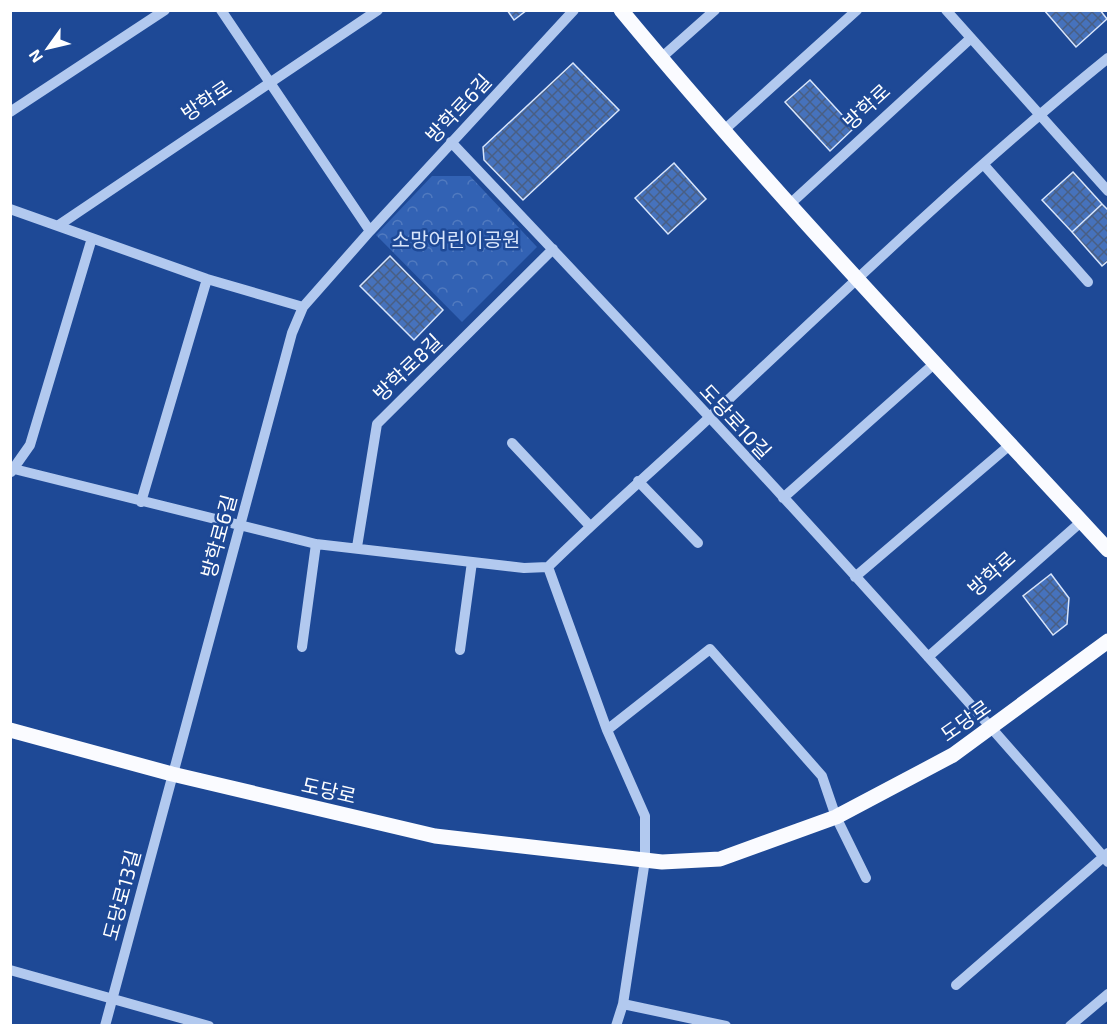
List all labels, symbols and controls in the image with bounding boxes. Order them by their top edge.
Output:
north arrow [18,18,78,78]
text: N [24,47,46,67]
street label: 방학로6길 [420,69,496,147]
street label: 방학로 [176,75,236,125]
street label: 방학로 [838,78,894,134]
park label: 소망어린이공원 [392,227,520,251]
street label: 방학로8길 [368,329,446,405]
street label: 도당로10길 [695,379,777,463]
street label: 방학로6길 [195,492,241,580]
street label: 방학로 [962,546,1020,600]
street label: 도당로 [936,694,994,746]
street label: 도당로 [299,772,359,808]
street label: 도당로13길 [97,847,145,943]

